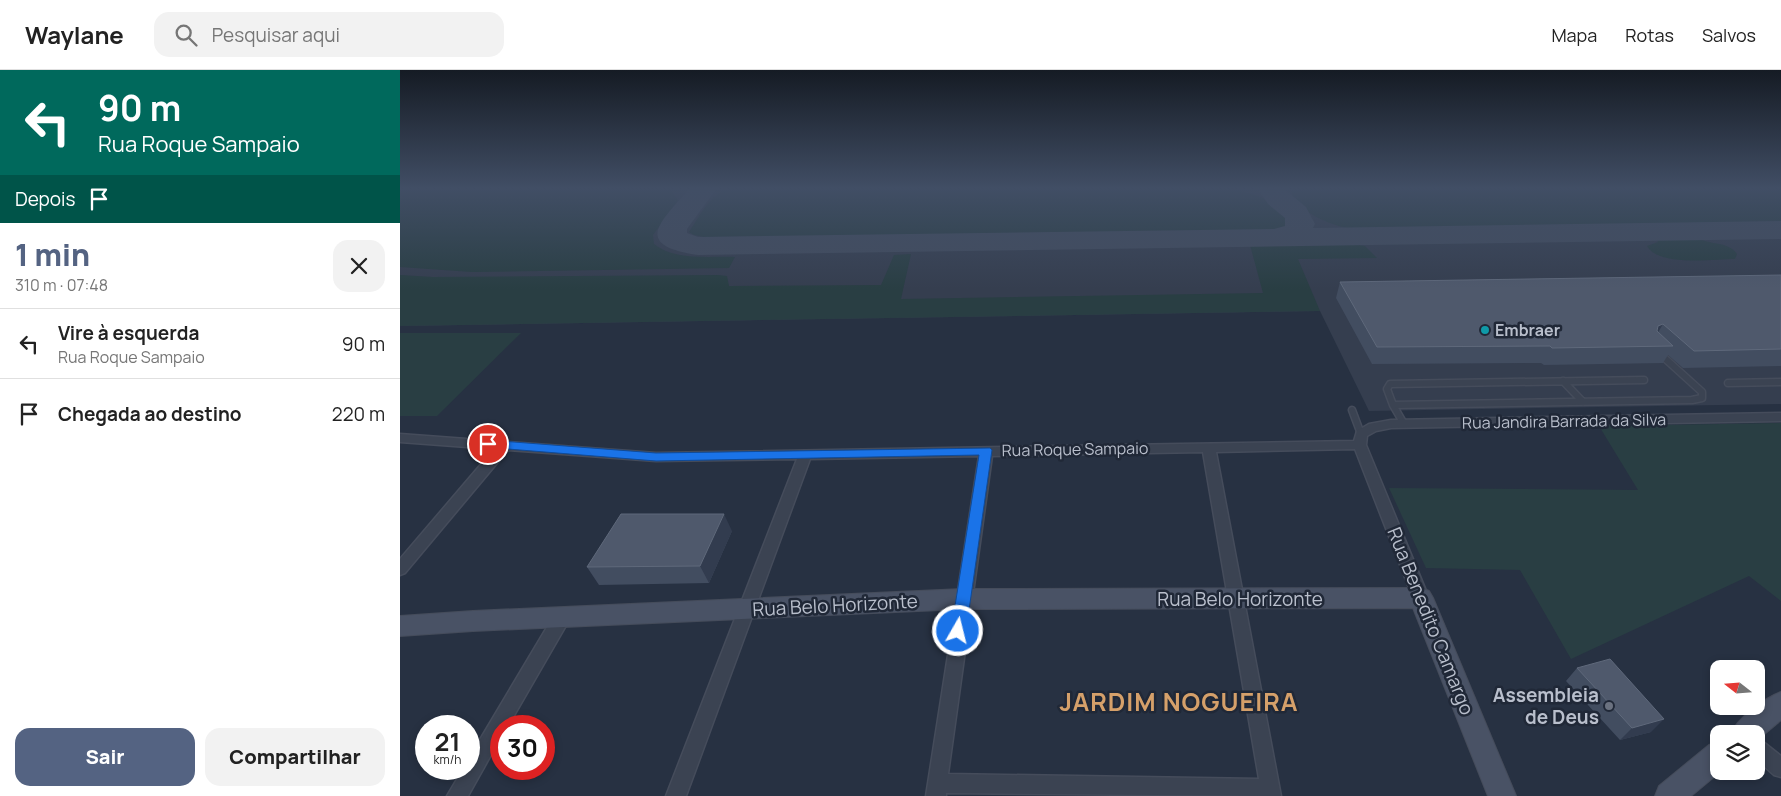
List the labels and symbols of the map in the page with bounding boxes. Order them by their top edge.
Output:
place label: Embraer [1495,319,1560,341]
marker: Embraer [1479,324,1491,336]
street label: Rua Jandira Barrada da Silva [1462,408,1666,434]
pin [467,423,509,465]
street label: Rua Roque Sampaio [1001,437,1149,461]
street label: Rua Benedito Camargo [1381,523,1481,719]
street label: Rua Belo Horizonte [1157,586,1323,612]
street label: Rua Belo Horizonte [752,588,918,622]
position arrow [931,604,983,656]
north arrow [1710,660,1765,715]
place label: Assembleia de Deus [1493,682,1599,730]
district label: JARDIM NOGUEIRA [1059,684,1299,719]
marker: Assembleia de Deus [1603,700,1615,712]
speed limit sign: 30 [490,715,555,780]

